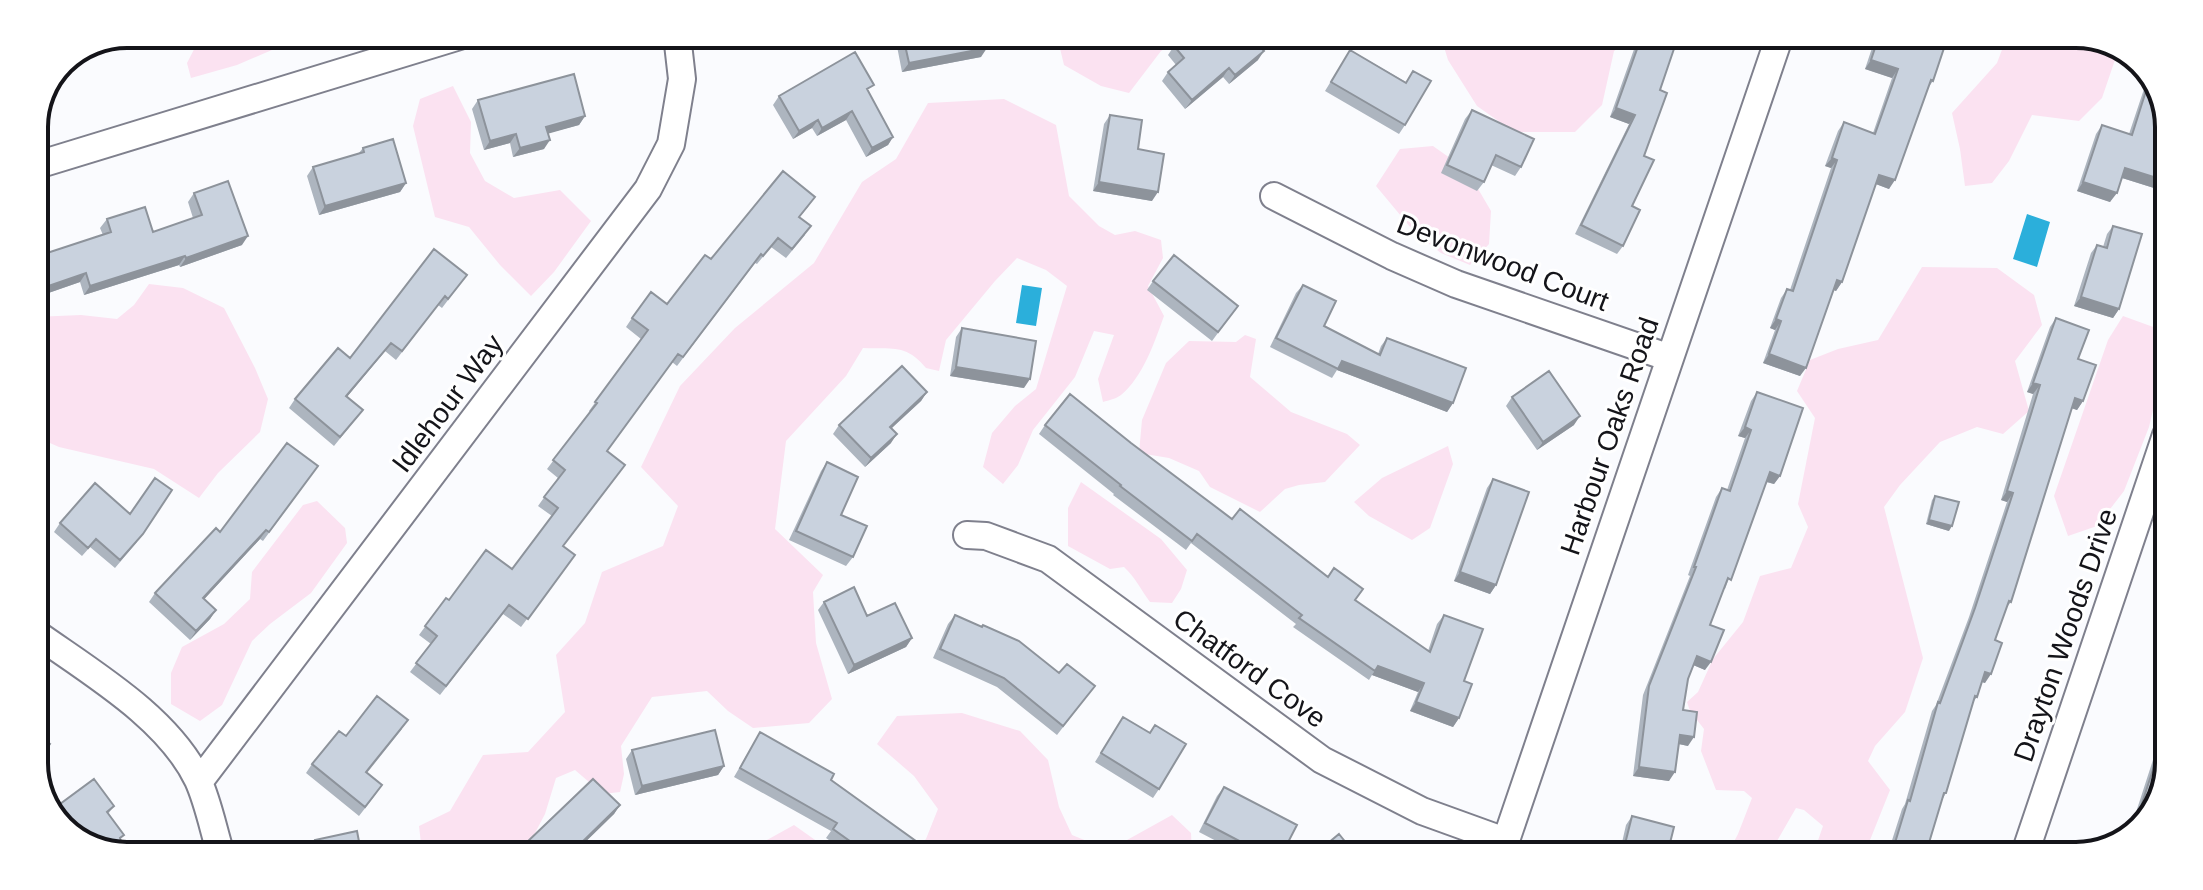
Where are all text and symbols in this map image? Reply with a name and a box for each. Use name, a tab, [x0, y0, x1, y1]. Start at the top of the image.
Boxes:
street label: Devonwood Court	[1393, 208, 1613, 317]
street label: Harbour Oaks Road	[1554, 313, 1665, 559]
street label: Idlehour Way	[386, 329, 509, 478]
street label: Drayton Woods Drive	[2008, 505, 2123, 766]
street label: Chatford Cove	[1168, 603, 1332, 734]

